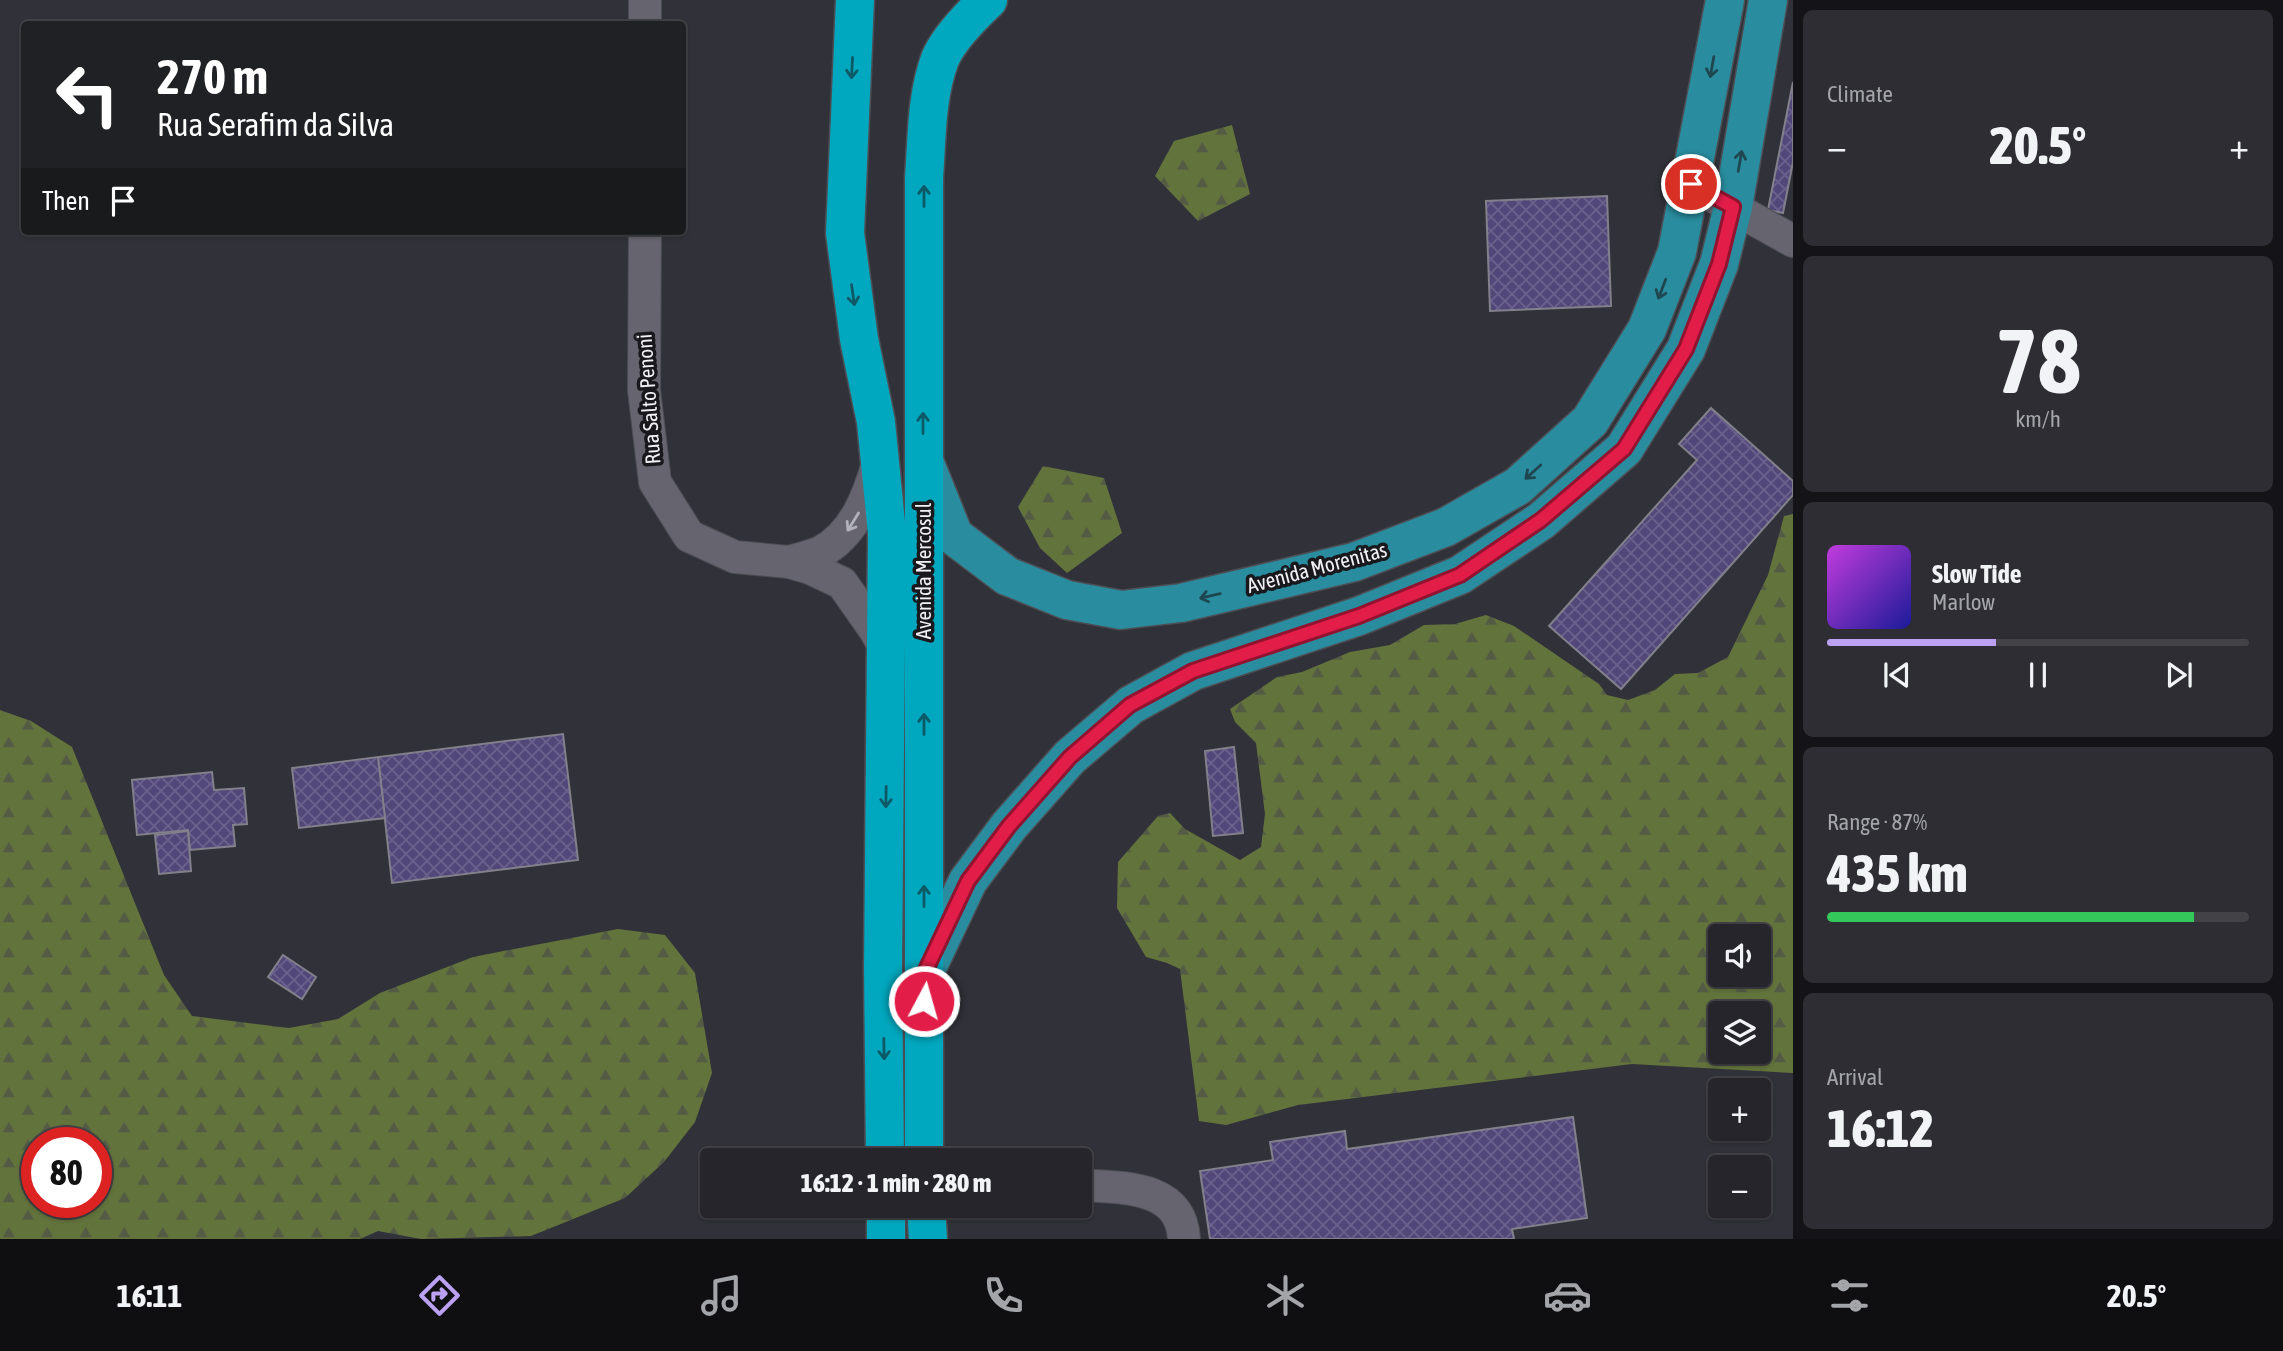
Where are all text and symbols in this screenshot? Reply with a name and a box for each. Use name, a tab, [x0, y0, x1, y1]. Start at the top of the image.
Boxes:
text: 270 m	[157, 48, 268, 104]
icon: left	[42, 49, 133, 140]
one-way arrow	[1705, 55, 1718, 78]
one-way arrow	[846, 56, 859, 79]
text: Climate	[1827, 81, 1893, 107]
text: Rua Serafim da Silva	[157, 106, 394, 143]
text: 20.5°	[1990, 115, 2086, 175]
text: −	[1827, 124, 1847, 167]
text: +	[2229, 124, 2249, 167]
one-way arrow	[1734, 150, 1748, 173]
pin	[1661, 154, 1721, 214]
icon: arrive	[1672, 165, 1710, 203]
icon: arrive	[104, 182, 142, 220]
one-way arrow	[917, 185, 931, 208]
text: Then	[42, 186, 90, 216]
one-way arrow	[1655, 277, 1668, 299]
one-way arrow	[847, 283, 860, 306]
text: 78	[1995, 308, 2081, 412]
street label: Rua Salto Penoni	[631, 333, 665, 465]
text: km/h	[2015, 406, 2061, 432]
one-way arrow	[916, 412, 930, 435]
one-way arrow	[1524, 464, 1542, 480]
street label: Avenida Mercosul	[911, 502, 935, 639]
one-way arrow	[846, 511, 860, 531]
street label: Avenida Morenitas	[1244, 537, 1389, 597]
text: Slow Tide	[1932, 559, 2022, 589]
text: Marlow	[1932, 589, 1995, 615]
one-way arrow	[1199, 590, 1222, 603]
icon: previous	[1878, 656, 1916, 694]
icon: pause	[2019, 656, 2057, 694]
icon: next	[2160, 656, 2198, 694]
one-way arrow	[917, 713, 931, 736]
one-way arrow	[879, 785, 893, 808]
text: Range · 87%	[1827, 809, 1927, 835]
text: 435 km	[1827, 843, 1968, 903]
one-way arrow	[917, 885, 931, 908]
map controls	[1708, 924, 1771, 1218]
button: sound	[1708, 924, 1771, 987]
position arrow	[887, 964, 961, 1038]
button: layers	[1708, 1001, 1771, 1064]
one-way arrow	[877, 1037, 891, 1060]
text: Arrival	[1827, 1064, 1883, 1090]
button: +	[1708, 1078, 1771, 1141]
text: 16:12	[1827, 1098, 1934, 1158]
speed limit sign: 80	[21, 1127, 112, 1218]
button: −	[1708, 1155, 1771, 1218]
text: 16:12 · 1 min · 280 m	[801, 1168, 991, 1198]
icon: directions	[415, 1271, 464, 1320]
icon: music	[697, 1271, 746, 1320]
icon: phone	[979, 1271, 1028, 1320]
icon: climate	[1261, 1271, 1310, 1320]
icon: car	[1543, 1271, 1592, 1320]
icon: filters	[1825, 1271, 1874, 1320]
text: 16:11	[116, 1277, 182, 1314]
text: 20.5°	[2107, 1277, 2166, 1314]

